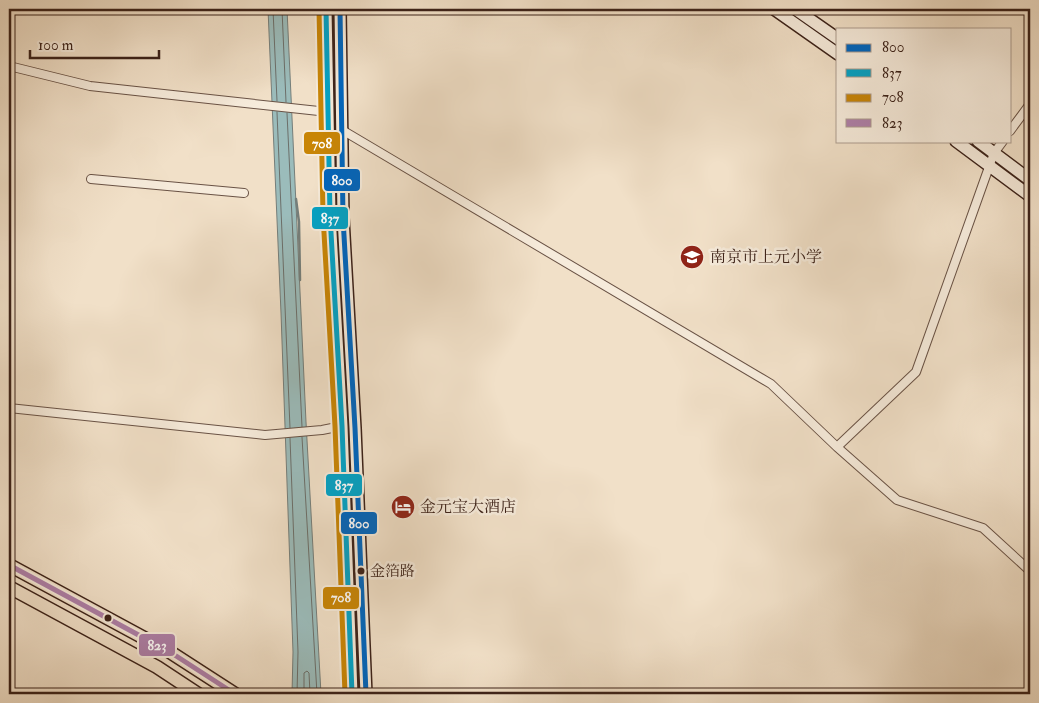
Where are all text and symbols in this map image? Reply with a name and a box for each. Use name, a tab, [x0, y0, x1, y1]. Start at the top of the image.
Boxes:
scale bar	[30, 28, 159, 60]
legend	[836, 28, 1012, 142]
text: 100 m	[38, 36, 74, 55]
text: 800	[882, 38, 904, 57]
text: 837	[882, 64, 902, 83]
text: 708	[882, 88, 904, 107]
text: 823	[882, 114, 902, 133]
line badge: 708	[303, 131, 341, 155]
text: 708	[312, 135, 332, 152]
line badge: 800	[323, 168, 361, 192]
text: 800	[332, 172, 352, 189]
line badge: 837	[311, 206, 349, 230]
text: 837	[321, 210, 340, 227]
school or university icon: 南京市上元小学	[679, 244, 705, 270]
place label: 南京市上元小学	[710, 247, 822, 267]
line badge: 837	[325, 473, 363, 497]
text: 837	[335, 477, 354, 494]
hotel icon: 金元宝大酒店	[390, 494, 416, 520]
place label: 金元宝大酒店	[420, 497, 516, 517]
line badge: 800	[340, 511, 378, 535]
text: 800	[349, 515, 369, 532]
place label: 金箔路	[370, 562, 415, 581]
marker: 金箔路	[356, 566, 366, 576]
line badge: 708	[322, 586, 360, 610]
text: 708	[331, 589, 351, 606]
unlabelled marker	[103, 613, 113, 623]
line badge: 823	[138, 633, 176, 657]
text: 823	[147, 637, 167, 654]

